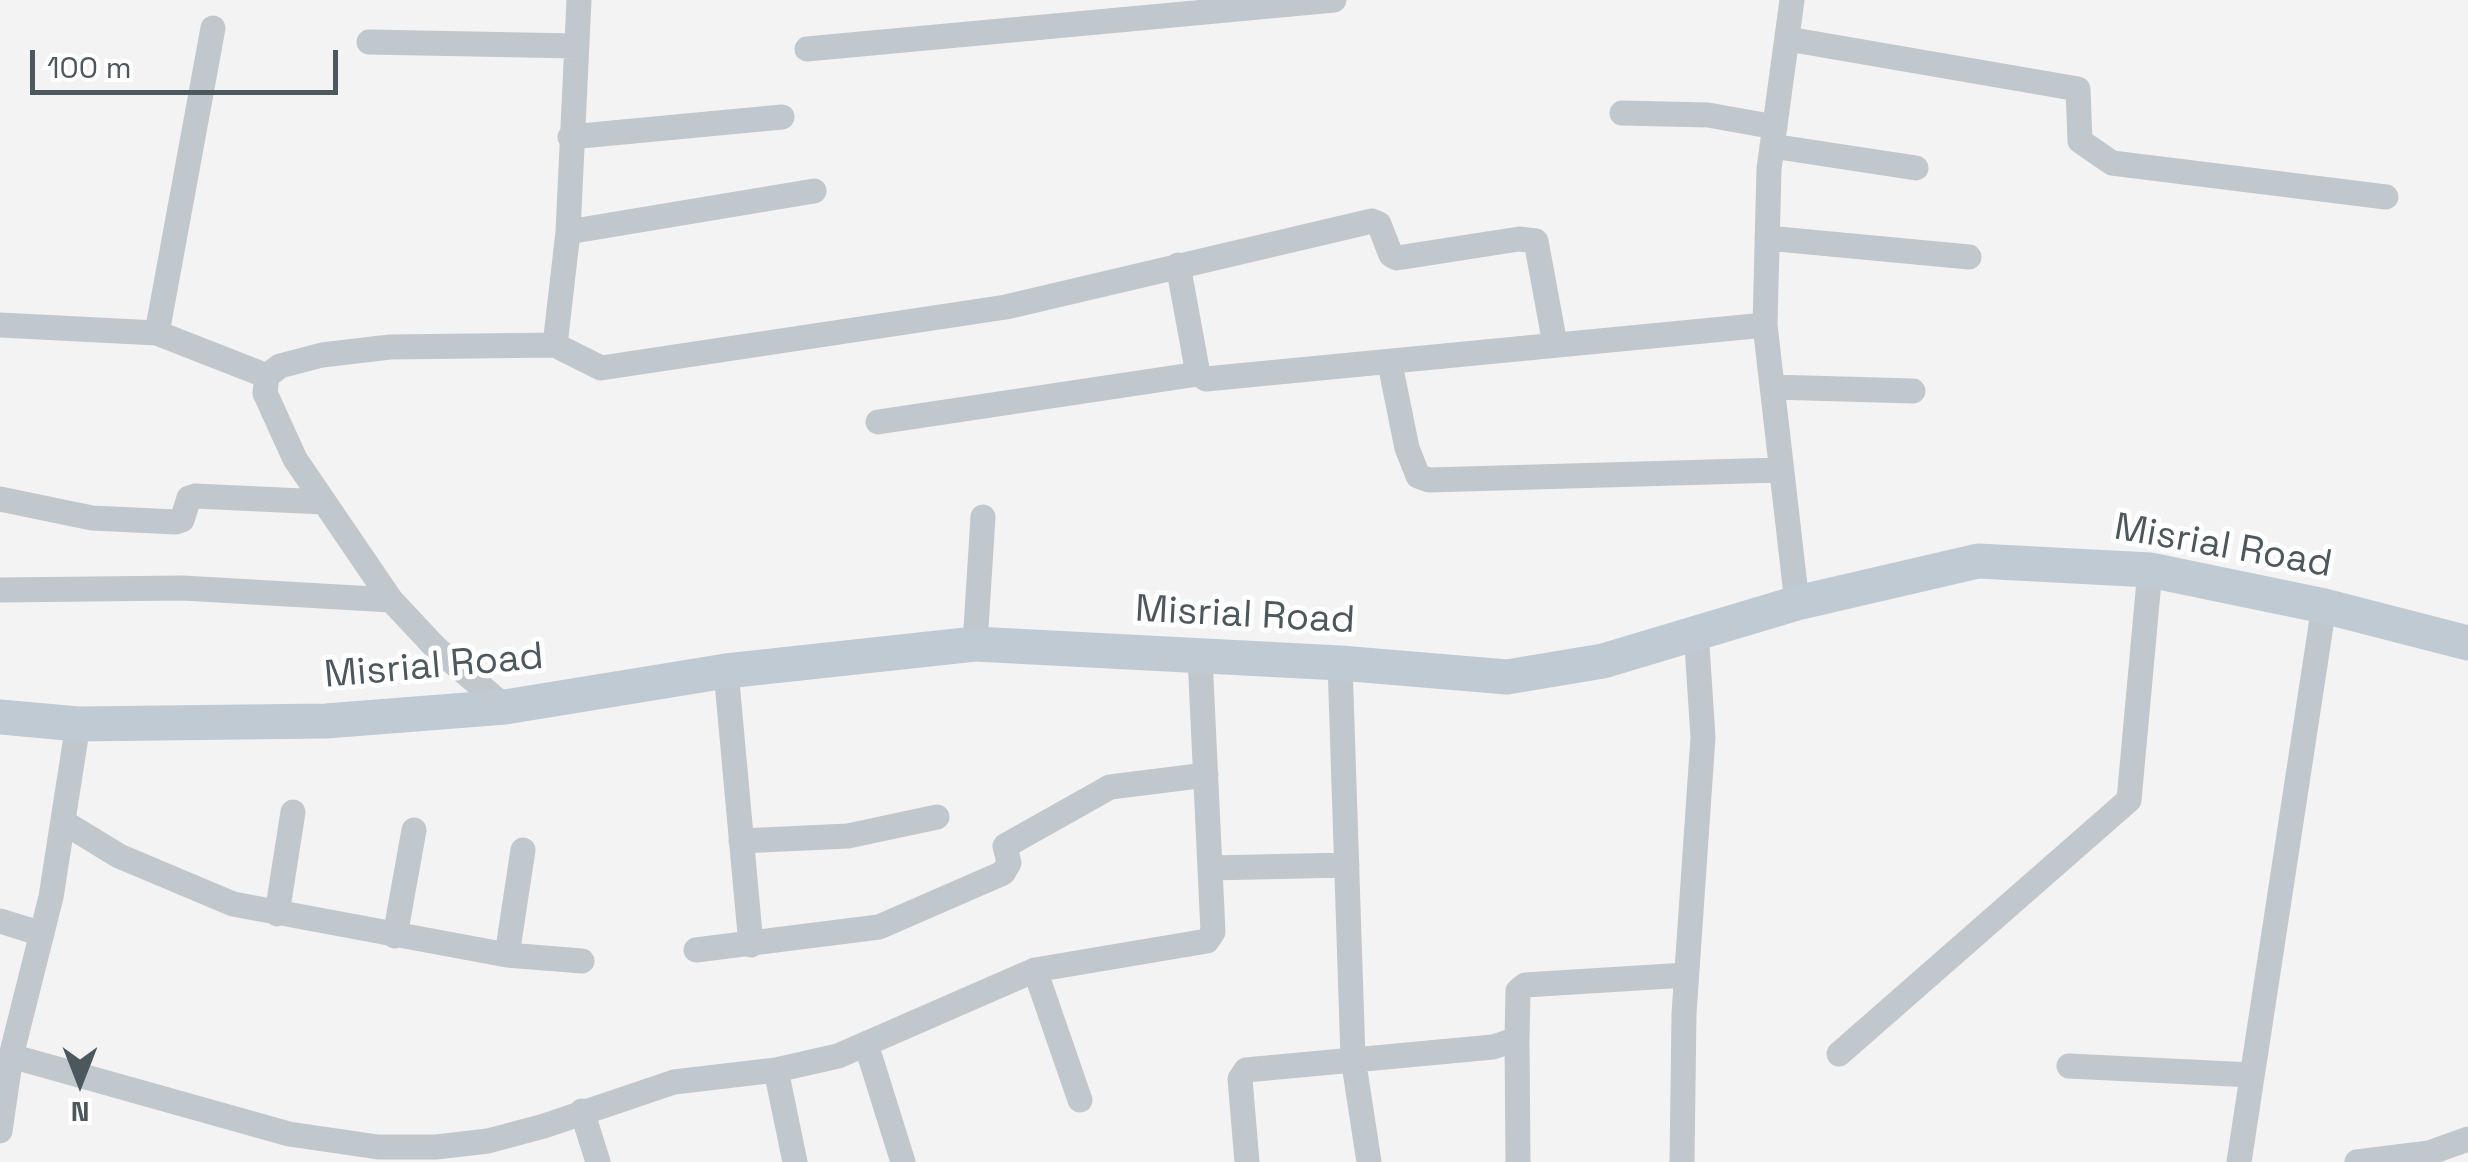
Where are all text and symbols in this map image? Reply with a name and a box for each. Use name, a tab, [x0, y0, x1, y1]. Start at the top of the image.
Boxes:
scale bar	[35, 30, 342, 92]
text: 100 m	[47, 48, 132, 87]
street label: Misrial Road	[2111, 505, 2335, 589]
street label: Misrial Road	[1134, 587, 1356, 645]
street label: Misrial Road	[322, 635, 546, 699]
north arrow	[30, 1032, 130, 1132]
text: N	[71, 1094, 89, 1130]

